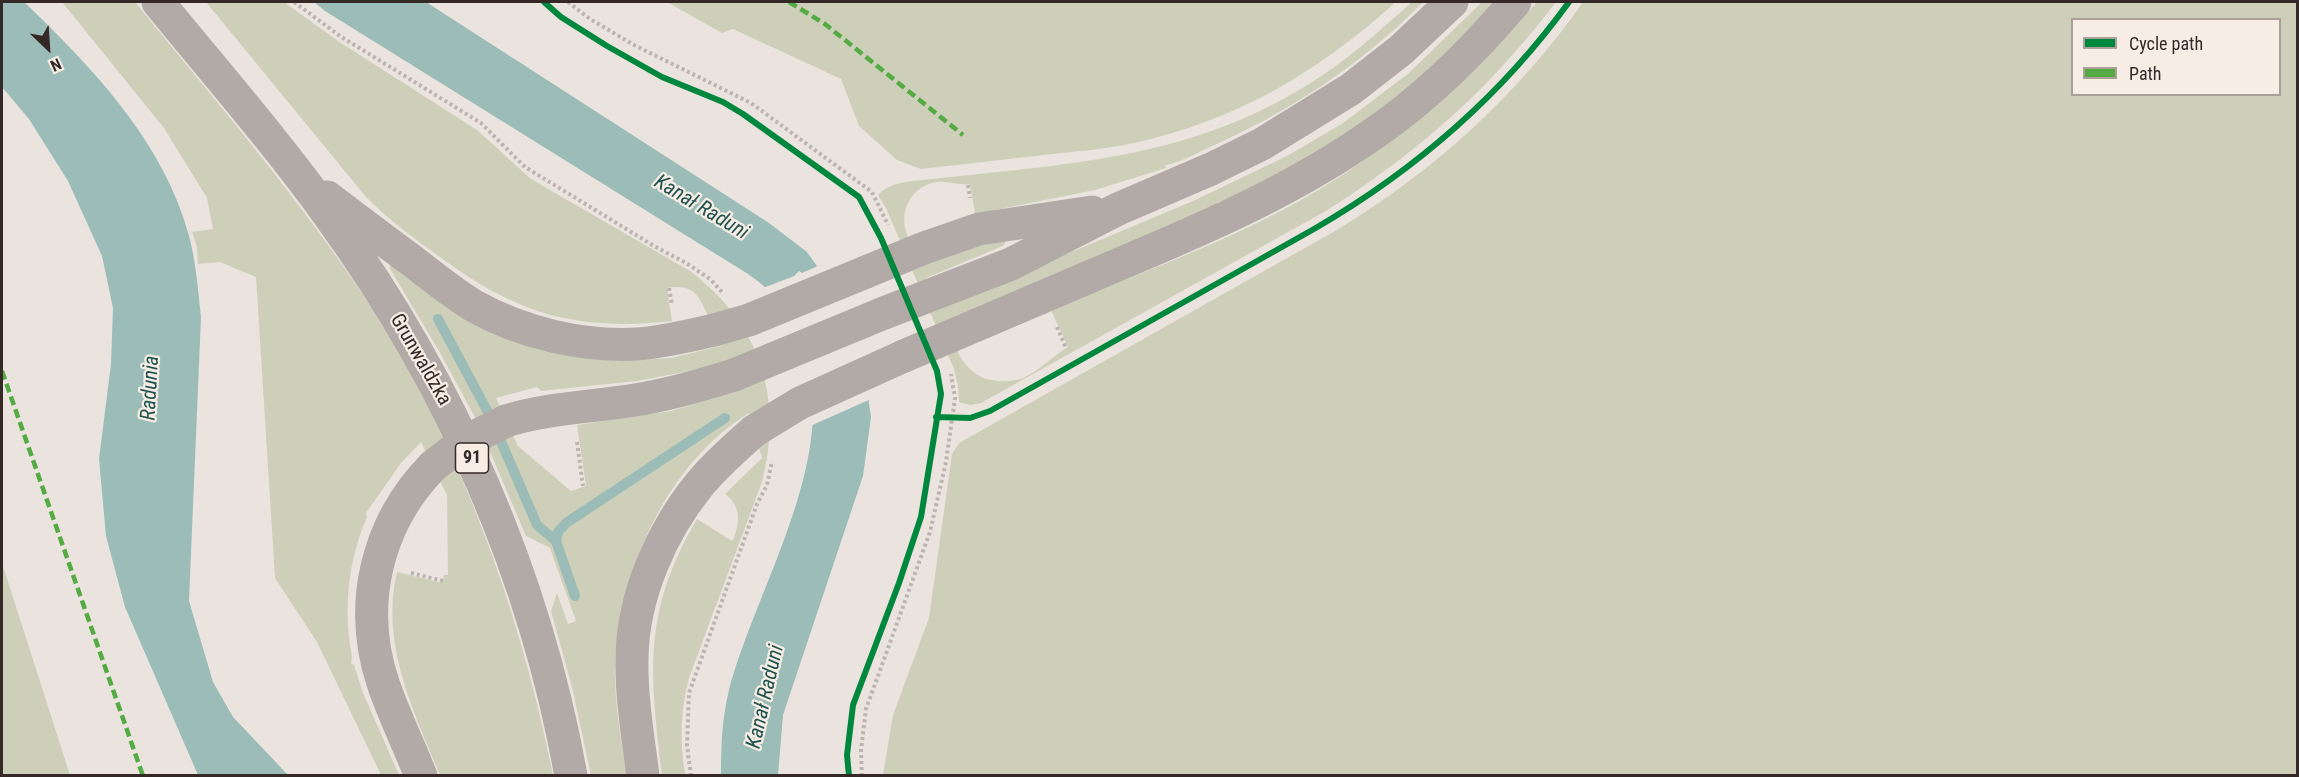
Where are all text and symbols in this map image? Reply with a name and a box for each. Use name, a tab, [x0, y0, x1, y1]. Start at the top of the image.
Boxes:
north arrow	[18, 18, 78, 78]
legend	[2071, 18, 2281, 96]
text: Cycle path	[2129, 33, 2203, 54]
text: N	[47, 54, 64, 75]
text: Path	[2129, 63, 2162, 84]
water label: Kanał Raduni	[649, 170, 753, 246]
street label: Grunwaldzka	[384, 310, 456, 410]
water label: Radunia	[137, 355, 165, 421]
road number: 91	[456, 443, 488, 473]
water label: Kanał Raduni	[742, 643, 790, 751]

